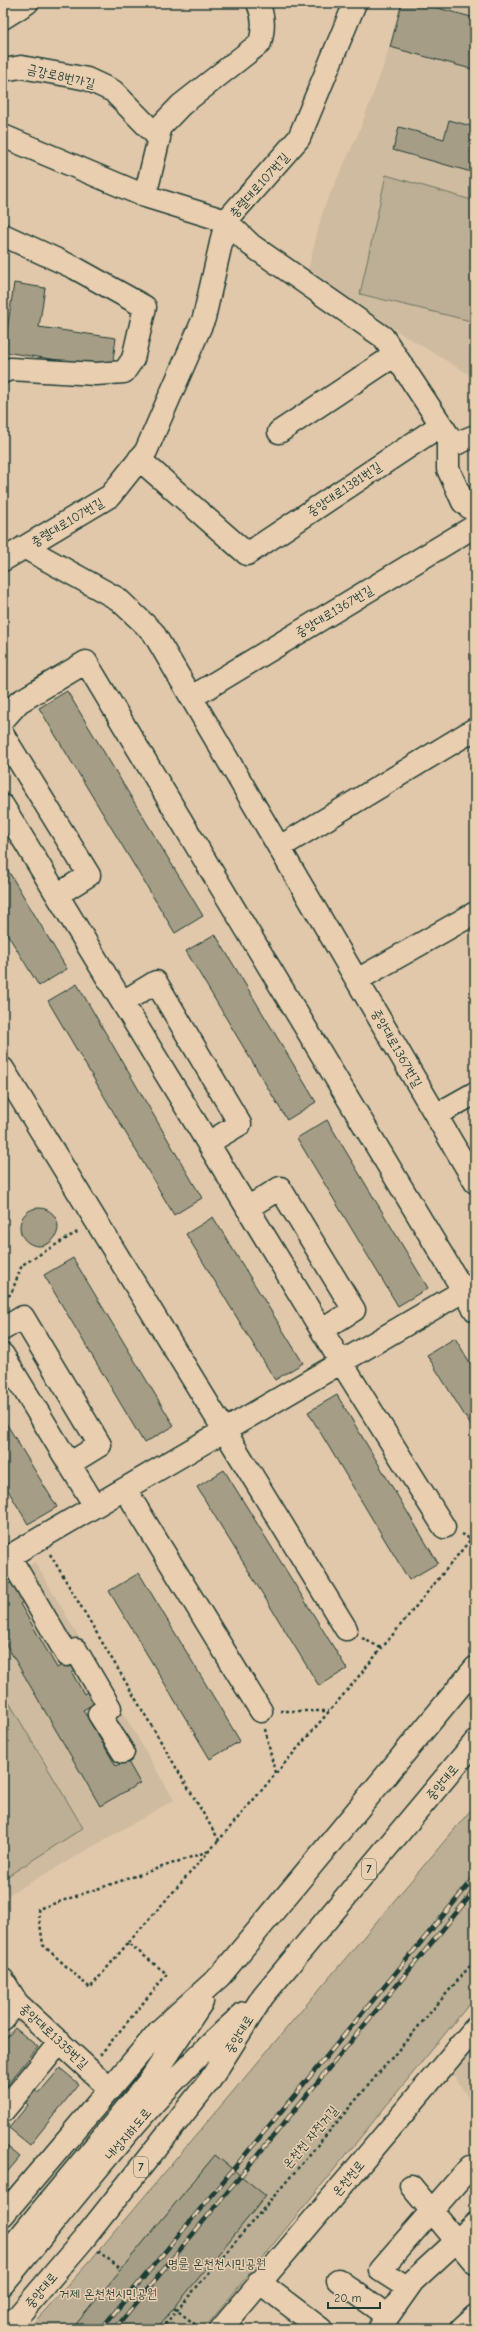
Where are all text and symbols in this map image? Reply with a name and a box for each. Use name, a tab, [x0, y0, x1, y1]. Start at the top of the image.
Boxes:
street label: 금강로8번가길	[25, 61, 97, 91]
street label: 충렬대로107번길	[226, 150, 292, 220]
street label: 중앙대로1381번길	[304, 459, 384, 519]
street label: 충렬대로107번길	[28, 494, 106, 550]
street label: 중앙대로1367번길	[293, 582, 375, 640]
street label: 중앙대로1367번길	[369, 1006, 425, 1090]
street label: 중앙대로	[423, 1761, 461, 1803]
road number: 7	[362, 1859, 376, 1879]
street label: 중앙대로1335번길	[17, 2000, 91, 2072]
street label: 중앙대로	[222, 2012, 256, 2056]
street label: 온천천 자전거길	[279, 2102, 341, 2172]
street label: 내성지하도로	[102, 2105, 154, 2163]
road number: 7	[134, 2157, 148, 2177]
street label: 온천천로	[329, 2157, 367, 2199]
park label: 명륜 온천천시민공원	[168, 2256, 266, 2271]
street label: 중앙대로	[22, 2269, 60, 2311]
scale bar	[328, 2284, 380, 2310]
park label: 거제 온천천시민공원	[59, 2286, 157, 2301]
text: 20 m	[334, 2291, 362, 2305]

